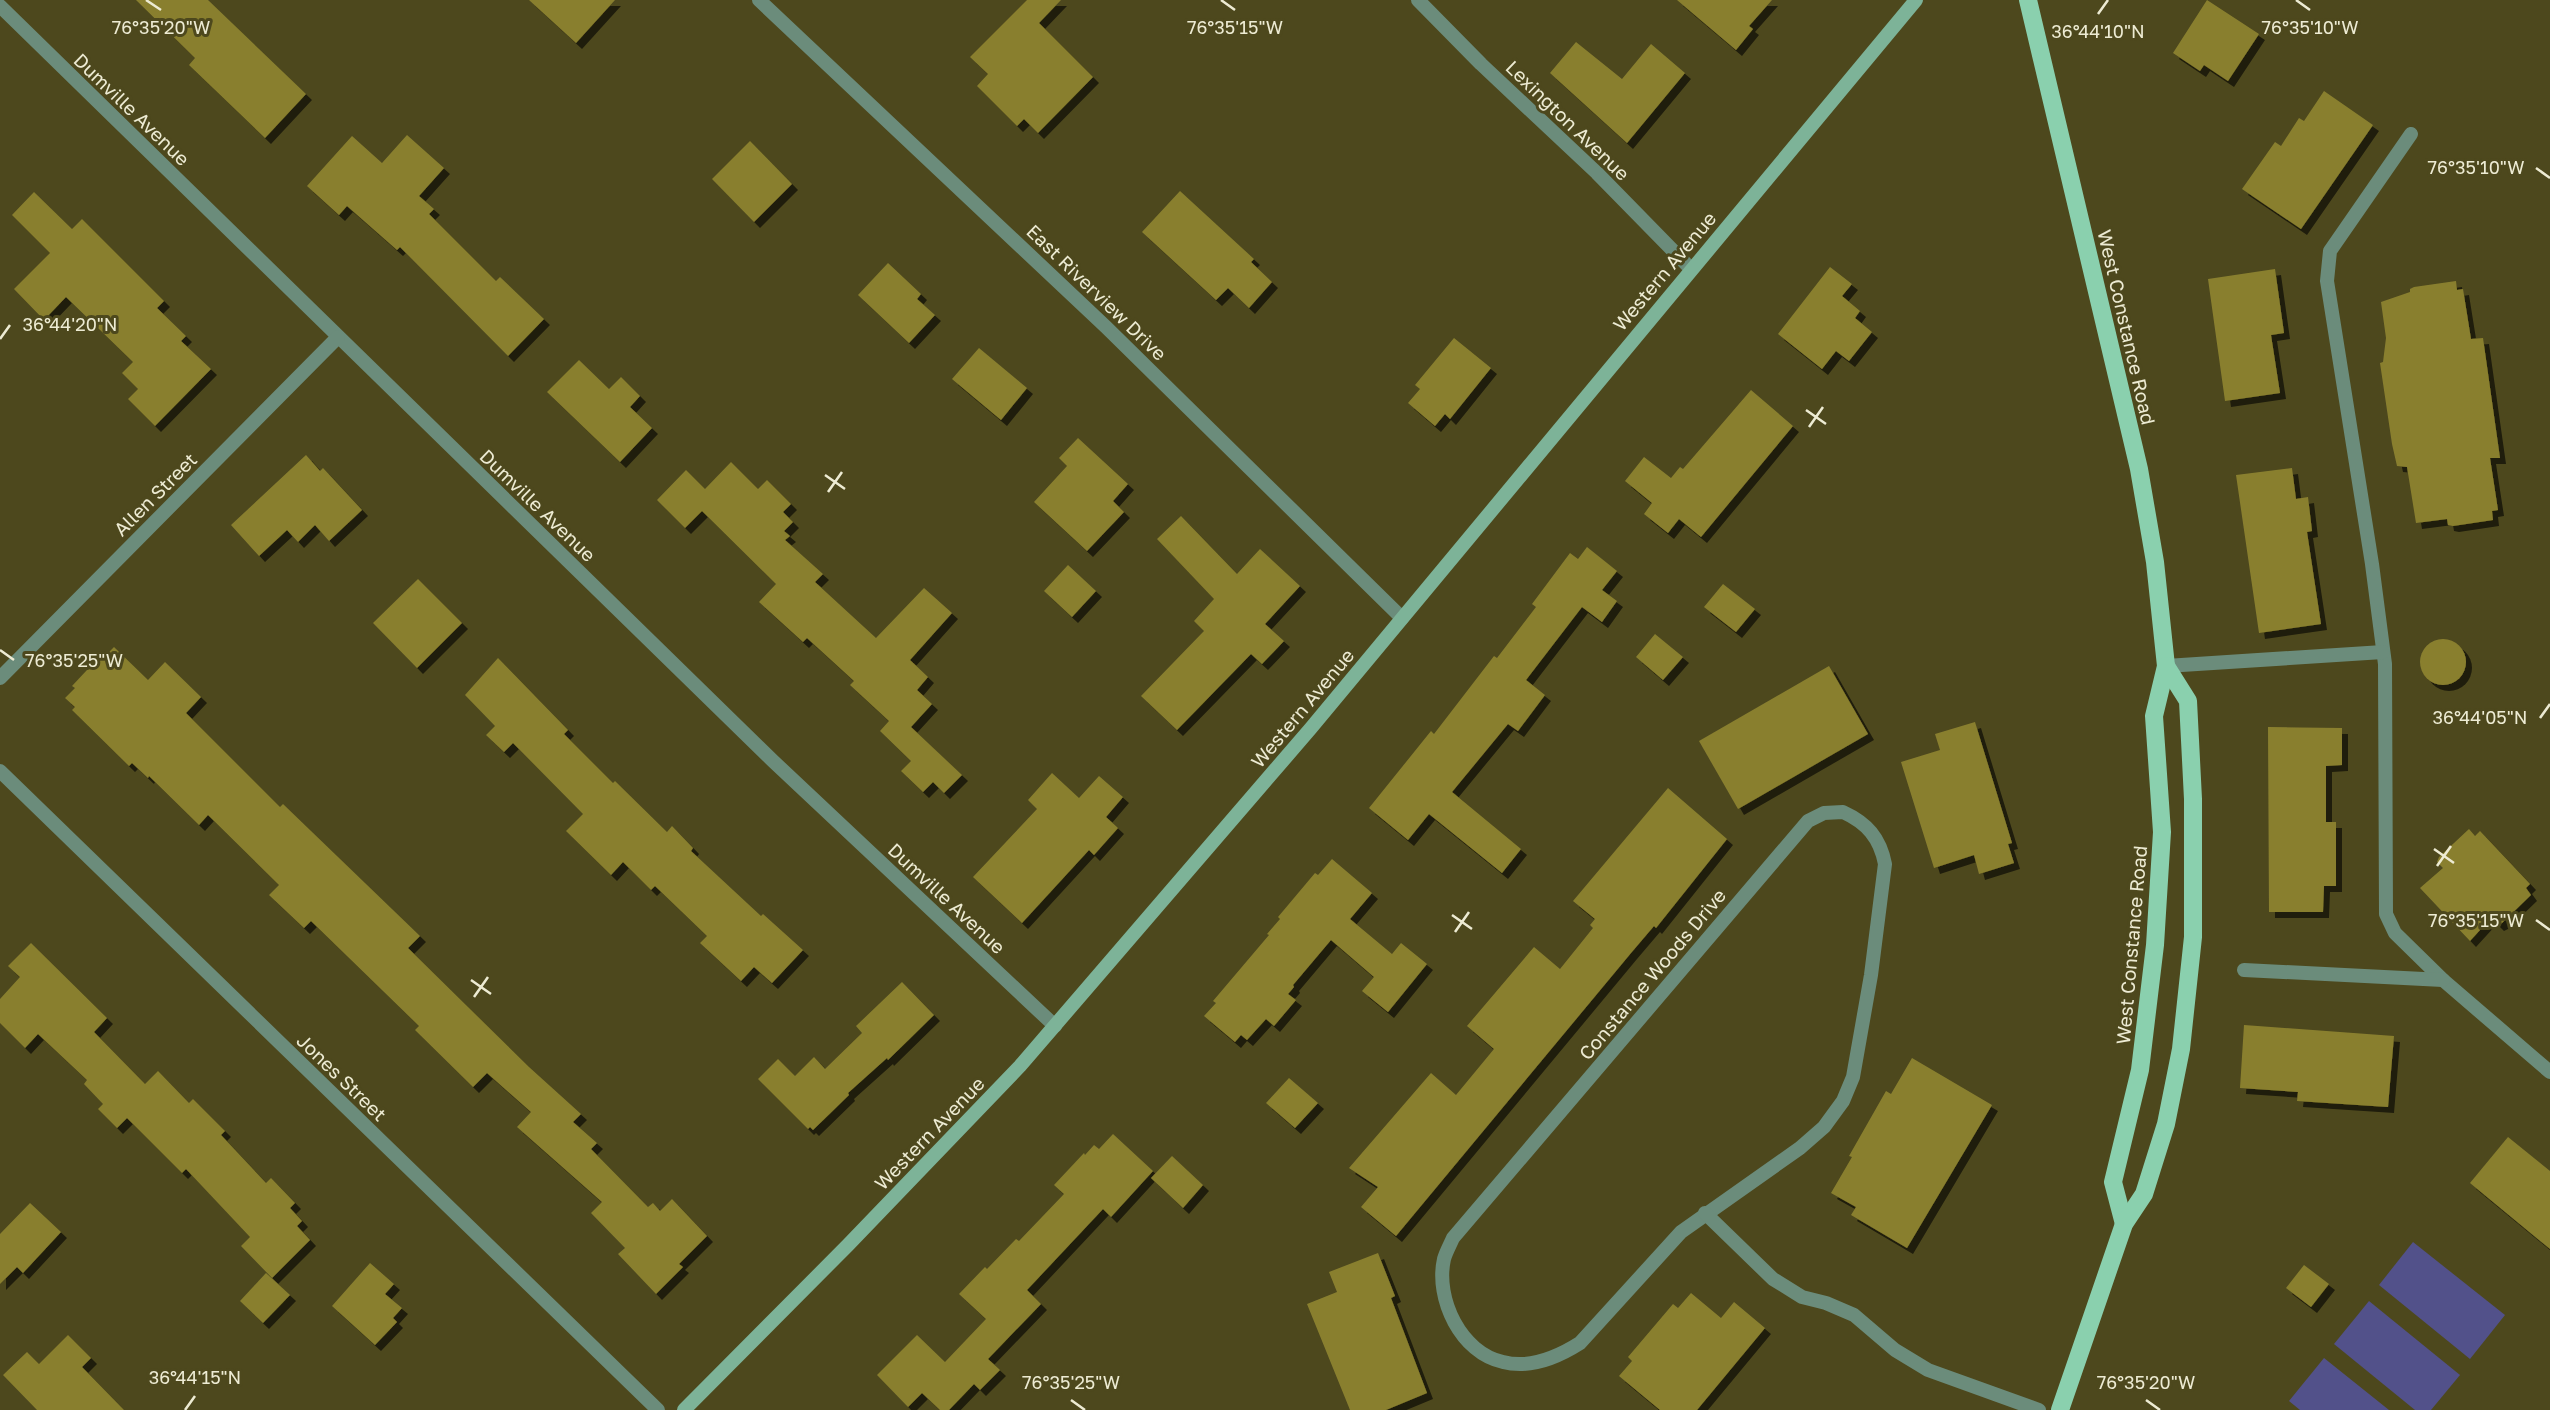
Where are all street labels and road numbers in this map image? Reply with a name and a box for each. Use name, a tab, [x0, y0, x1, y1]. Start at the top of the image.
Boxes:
street label: Dumville Avenue	[69, 48, 195, 170]
street label: Lexington Avenue	[1501, 55, 1635, 185]
street label: Western Avenue	[1608, 207, 1720, 335]
street label: East Riverview Drive	[1022, 219, 1172, 365]
street label: West Constance Road	[2093, 227, 2161, 427]
street label: Dumville Avenue	[475, 444, 601, 566]
street label: Allen Street	[109, 448, 201, 540]
street label: Western Avenue	[1246, 644, 1358, 772]
street label: Dumville Avenue	[884, 838, 1010, 958]
street label: West Constance Road	[2111, 845, 2151, 1045]
street label: Constance Woods Drive	[1574, 884, 1730, 1064]
street label: Jones Street	[292, 1029, 392, 1125]
street label: Western Avenue	[869, 1072, 989, 1194]

